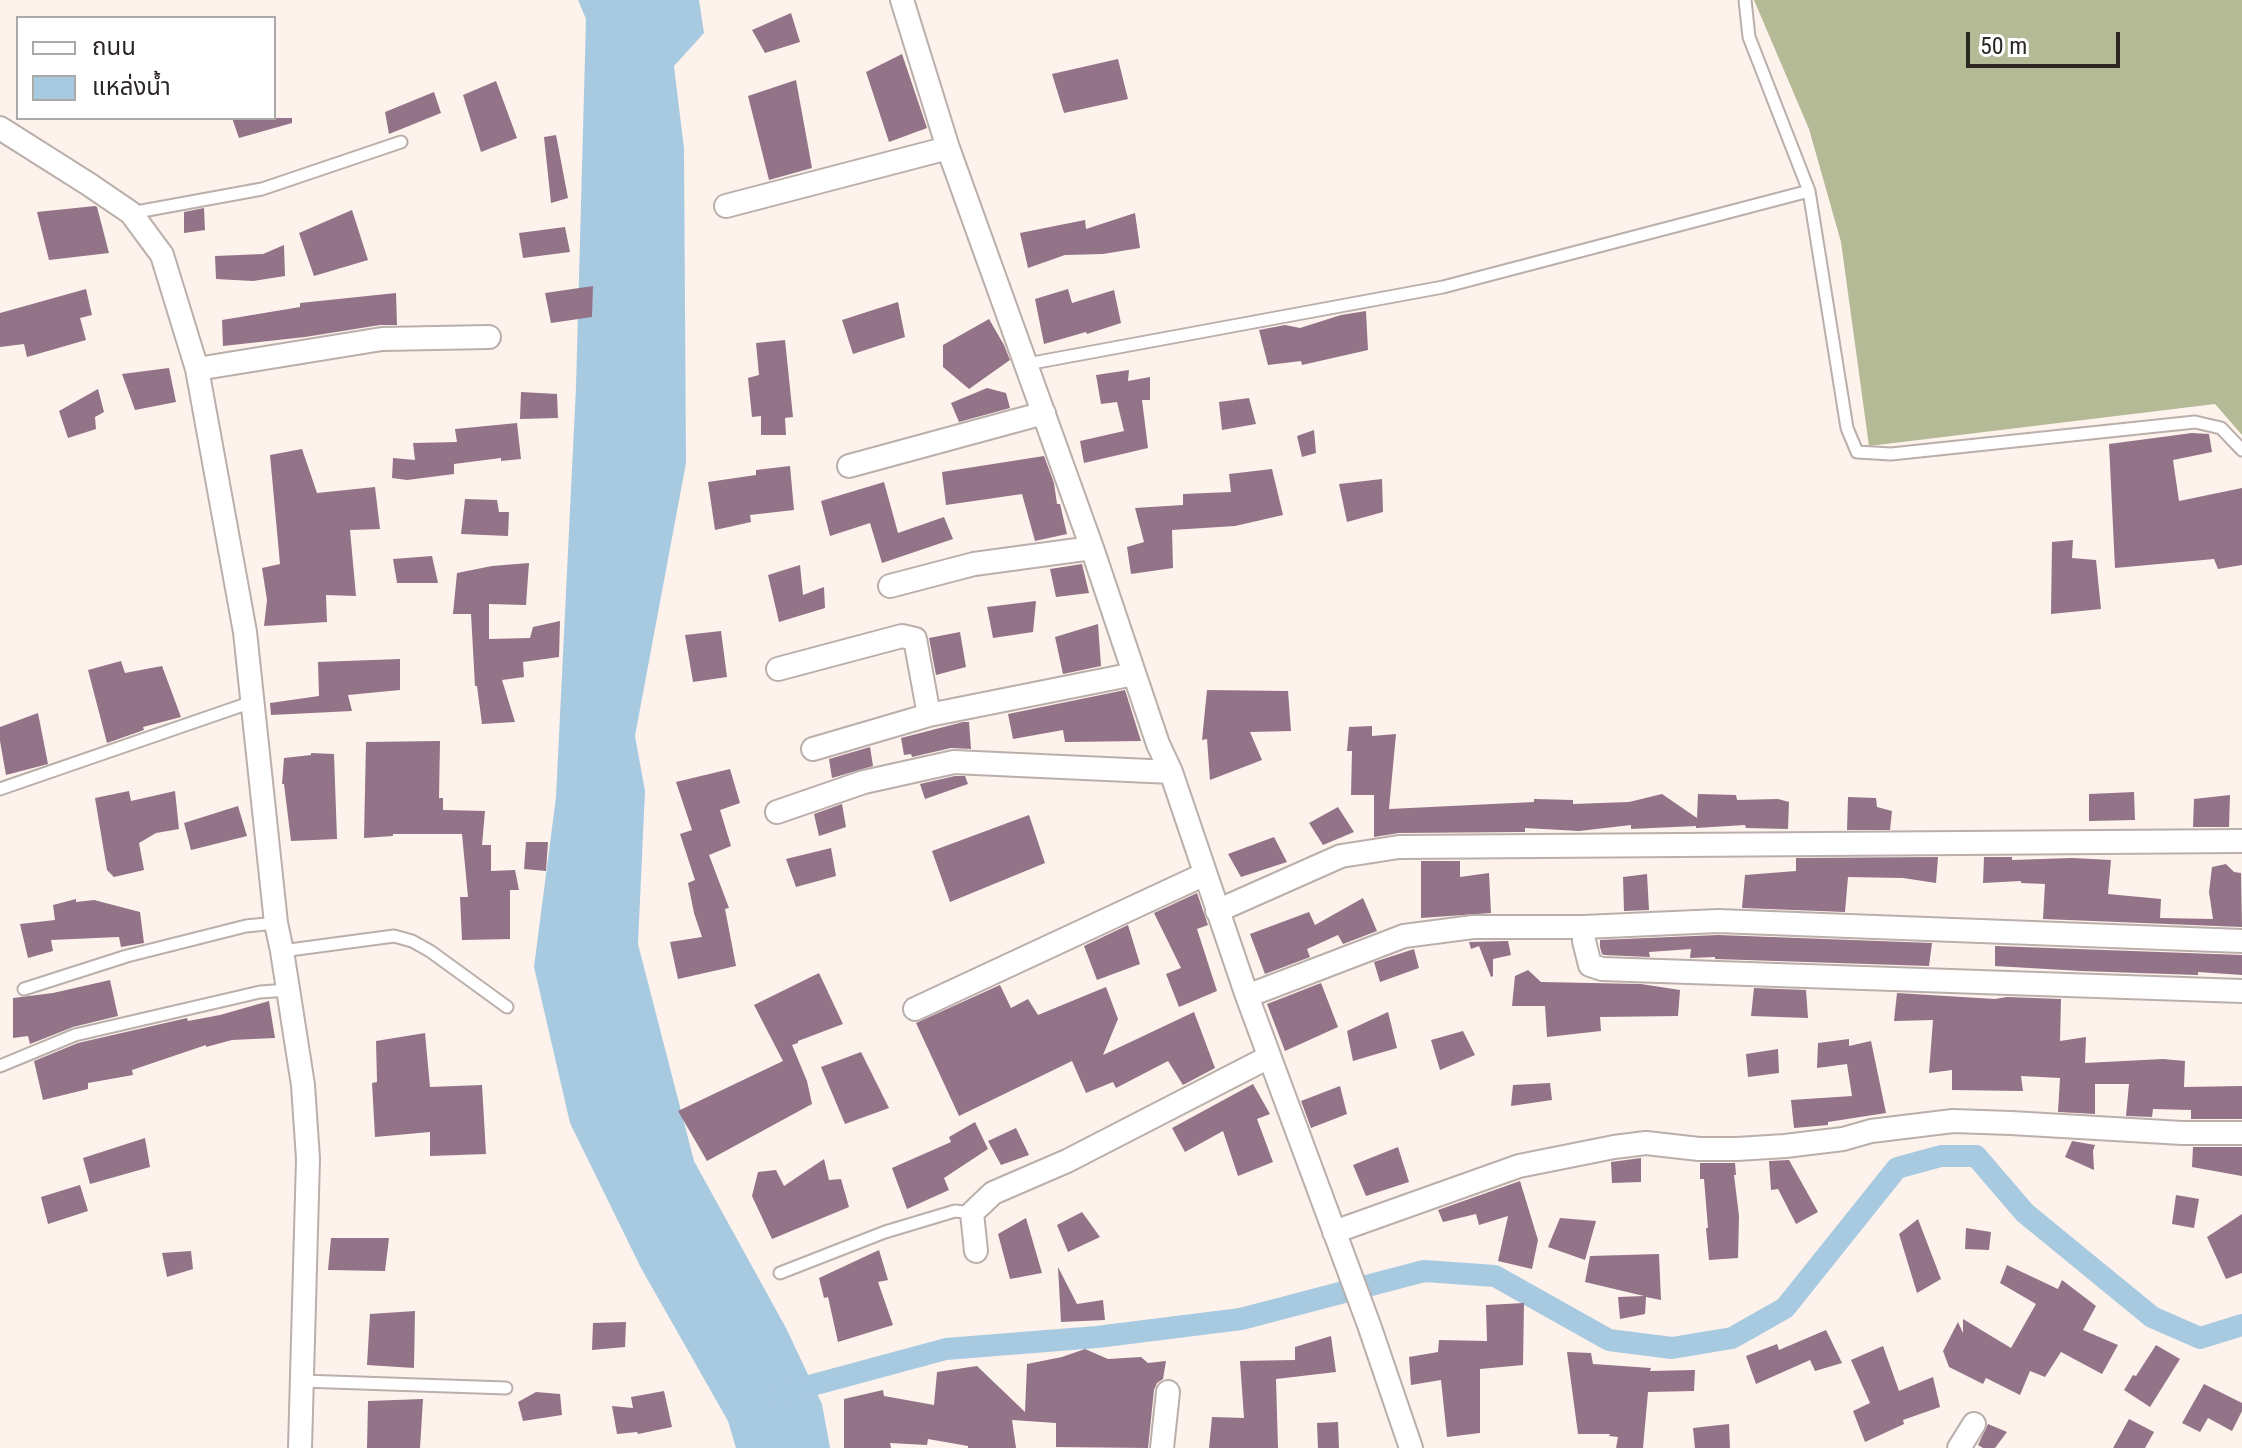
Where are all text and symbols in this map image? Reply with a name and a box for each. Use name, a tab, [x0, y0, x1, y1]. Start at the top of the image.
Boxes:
legend	[16, 16, 276, 120]
scale bar	[1970, 16, 2124, 66]
text: 50 m	[1980, 32, 2027, 60]
text: ถนน	[92, 33, 136, 61]
text: แหล่งน้ำ	[92, 73, 171, 101]

